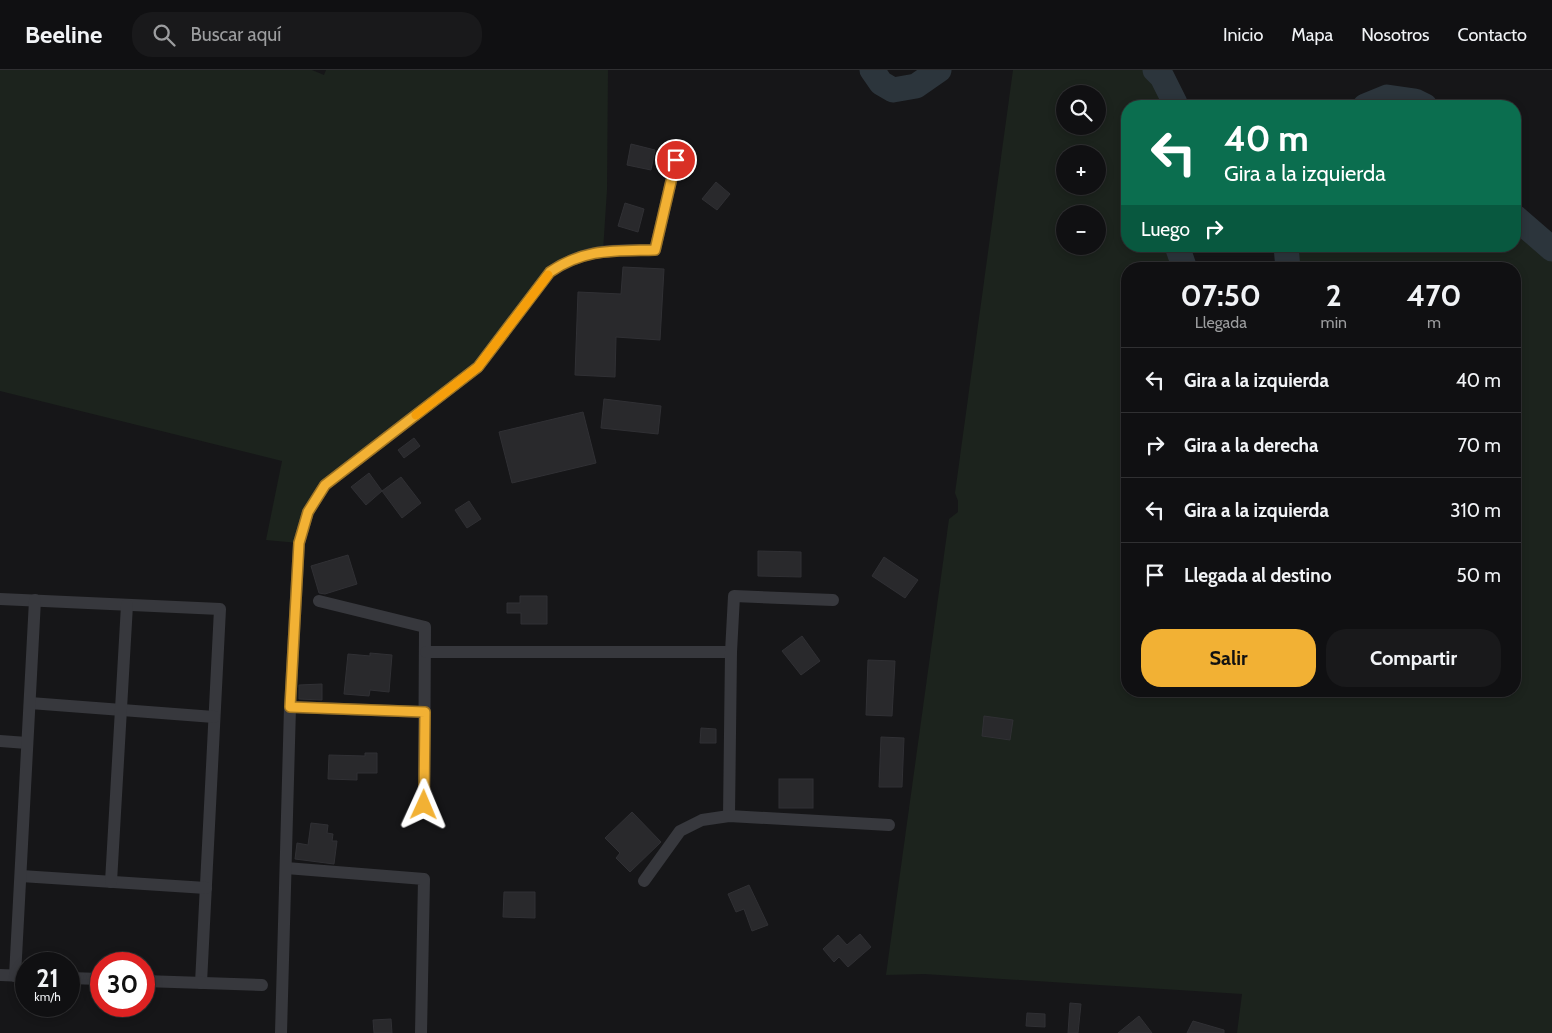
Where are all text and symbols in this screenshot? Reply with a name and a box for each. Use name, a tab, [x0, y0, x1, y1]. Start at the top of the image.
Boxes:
search box	[132, 12, 482, 57]
text: Beeline	[25, 20, 102, 49]
icon: search	[150, 21, 178, 49]
text: Buscar aquí	[190, 23, 281, 46]
text: Inicio	[1223, 24, 1263, 46]
text: Mapa	[1291, 24, 1333, 46]
text: Nosotros	[1361, 24, 1430, 46]
text: Contacto	[1458, 24, 1527, 46]
map controls	[1056, 85, 1106, 255]
button: search	[1056, 85, 1106, 135]
text: 40 m	[1224, 117, 1309, 160]
icon: left	[1141, 120, 1206, 185]
pin	[655, 139, 697, 181]
button: +	[1056, 145, 1106, 195]
icon: arrive	[662, 146, 690, 174]
text: Gira a la izquierda	[1224, 160, 1386, 187]
button: −	[1056, 205, 1106, 255]
icon: right	[1200, 215, 1228, 243]
text: Luego	[1141, 218, 1190, 241]
text: 07:50	[1181, 277, 1261, 314]
text: 2	[1326, 277, 1342, 314]
text: 470	[1407, 277, 1461, 314]
text: Llegada	[1195, 313, 1247, 332]
text: min	[1321, 313, 1347, 332]
text: m	[1427, 313, 1441, 332]
icon: left	[1141, 366, 1169, 394]
text: Gira a la izquierda	[1184, 369, 1329, 392]
text: 40 m	[1456, 369, 1501, 392]
icon: right	[1141, 431, 1169, 459]
text: Gira a la derecha	[1184, 434, 1319, 457]
text: 70 m	[1457, 434, 1501, 457]
icon: left	[1141, 496, 1169, 524]
text: Gira a la izquierda	[1184, 499, 1329, 522]
text: 310 m	[1450, 499, 1501, 522]
icon: arrive	[1141, 561, 1169, 589]
text: Llegada al destino	[1184, 564, 1331, 587]
text: 50 m	[1457, 564, 1501, 587]
button: Salir	[1141, 629, 1316, 687]
button: Compartir	[1326, 629, 1501, 687]
position arrow	[397, 778, 449, 830]
speed limit sign: 30	[90, 952, 155, 1017]
text: 21	[36, 963, 59, 993]
text: km/h	[34, 989, 61, 1004]

